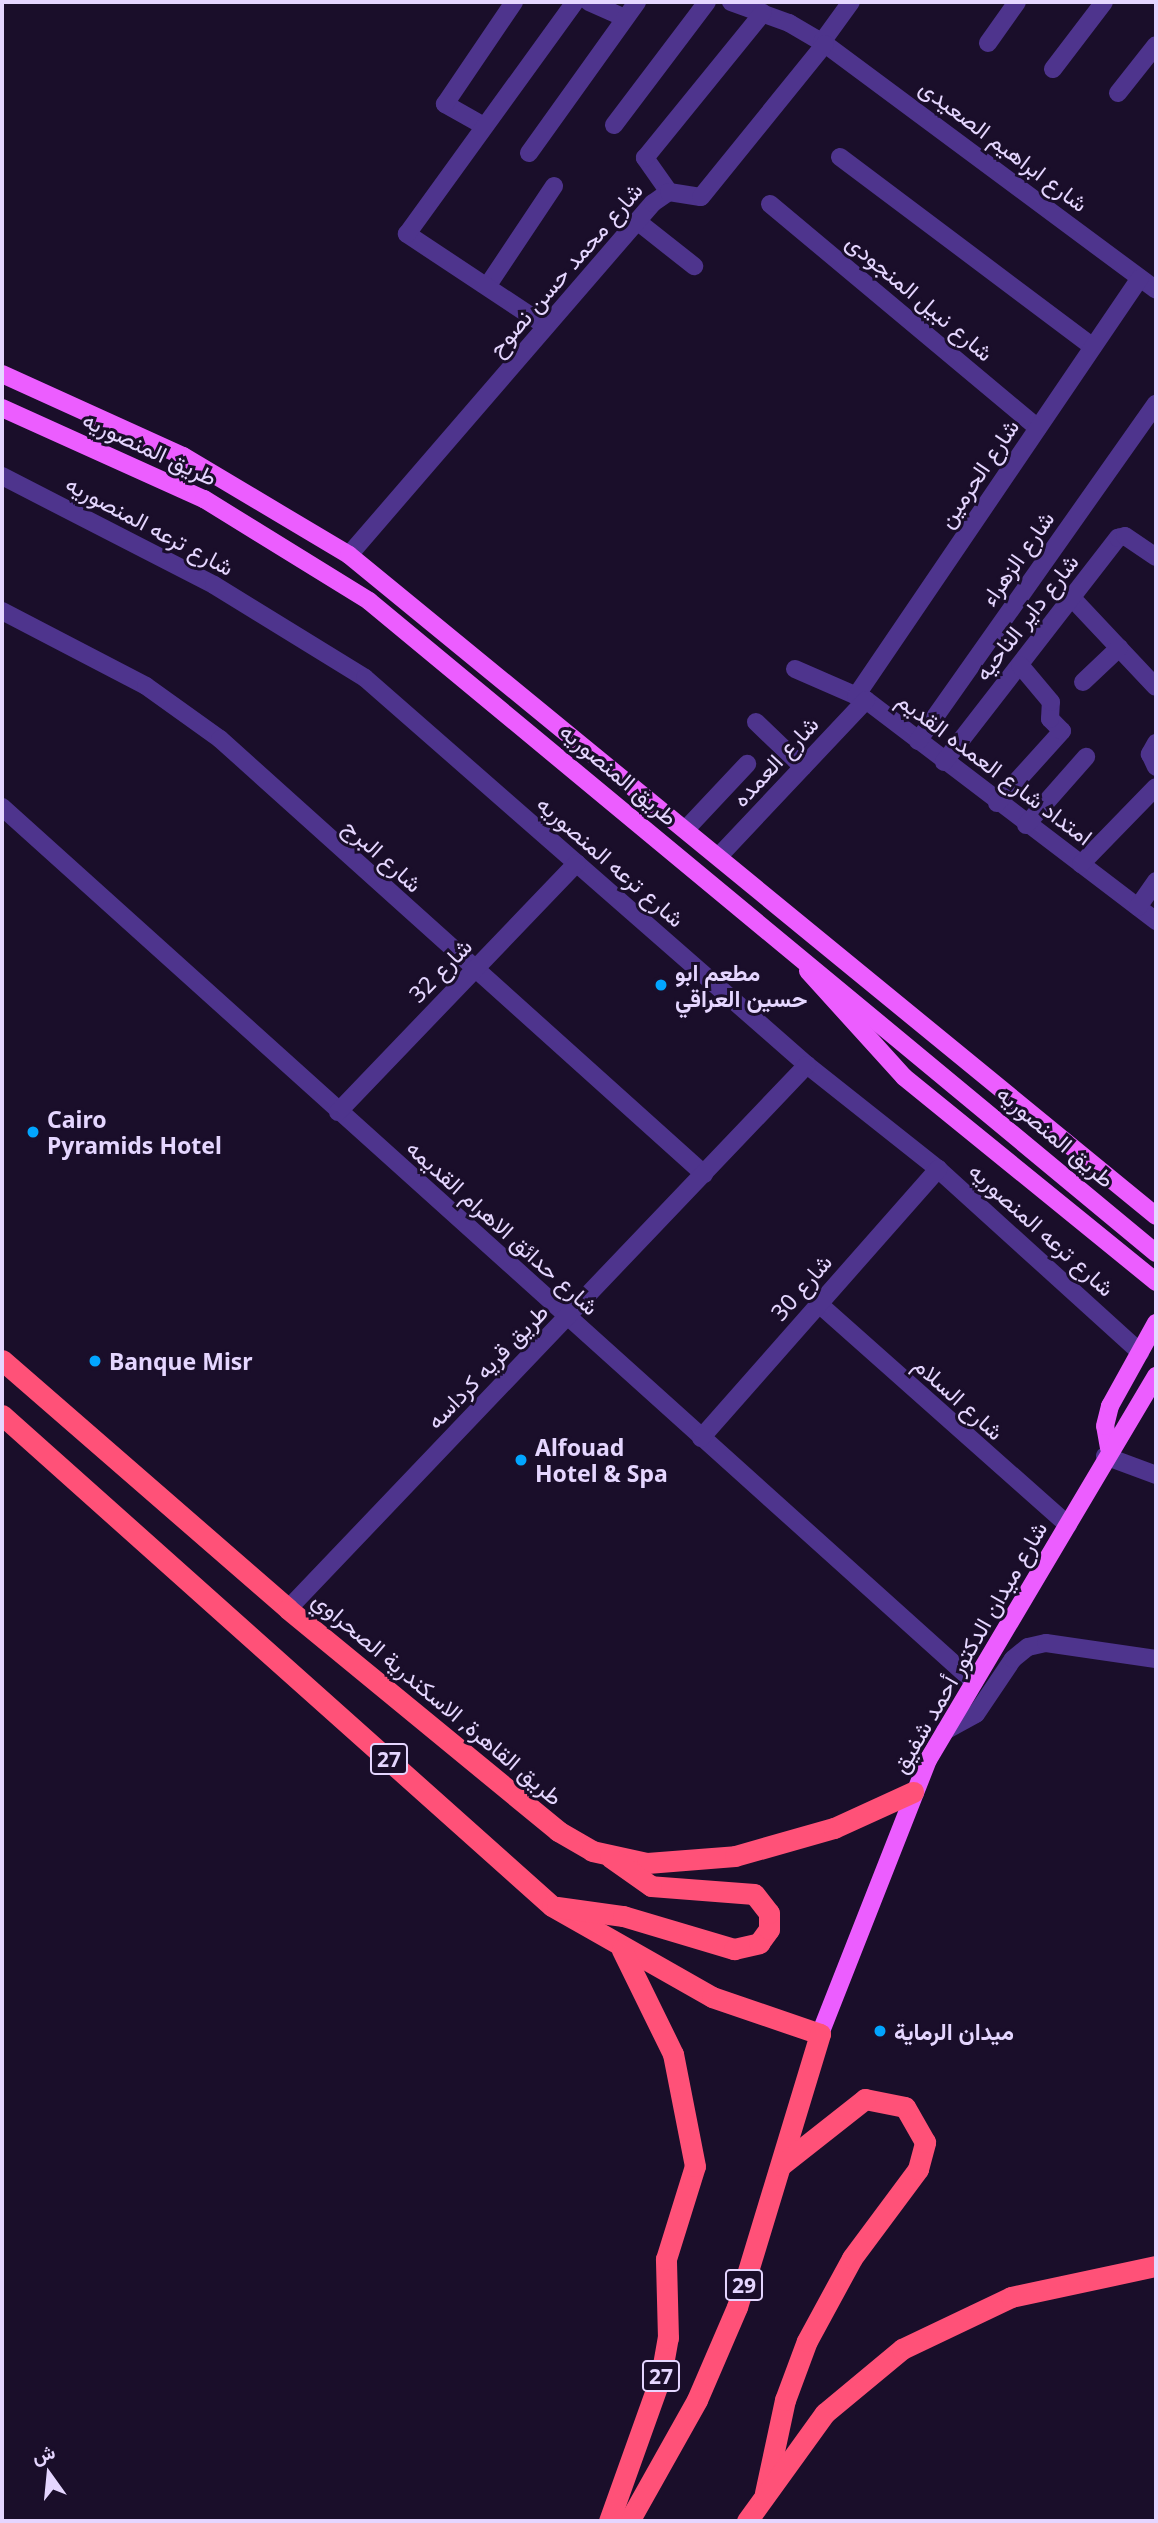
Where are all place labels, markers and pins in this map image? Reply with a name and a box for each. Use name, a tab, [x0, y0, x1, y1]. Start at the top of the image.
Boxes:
place label: مطعم ابو حسين العراقي	[675, 958, 807, 1012]
marker: مطعم ابو حسين العراقي	[653, 977, 669, 993]
place label: Cairo Pyramids Hotel	[47, 1105, 222, 1159]
marker: Cairo Pyramids Hotel	[25, 1124, 41, 1140]
place label: Banque Misr	[109, 1347, 253, 1375]
marker: Banque Misr	[87, 1353, 103, 1369]
place label: Alfouad Hotel & Spa	[535, 1433, 668, 1487]
marker: Alfouad Hotel & Spa	[513, 1452, 529, 1468]
place label: ميدان الرماية	[894, 2017, 1014, 2045]
marker: ميدان الرماية	[872, 2023, 888, 2039]

